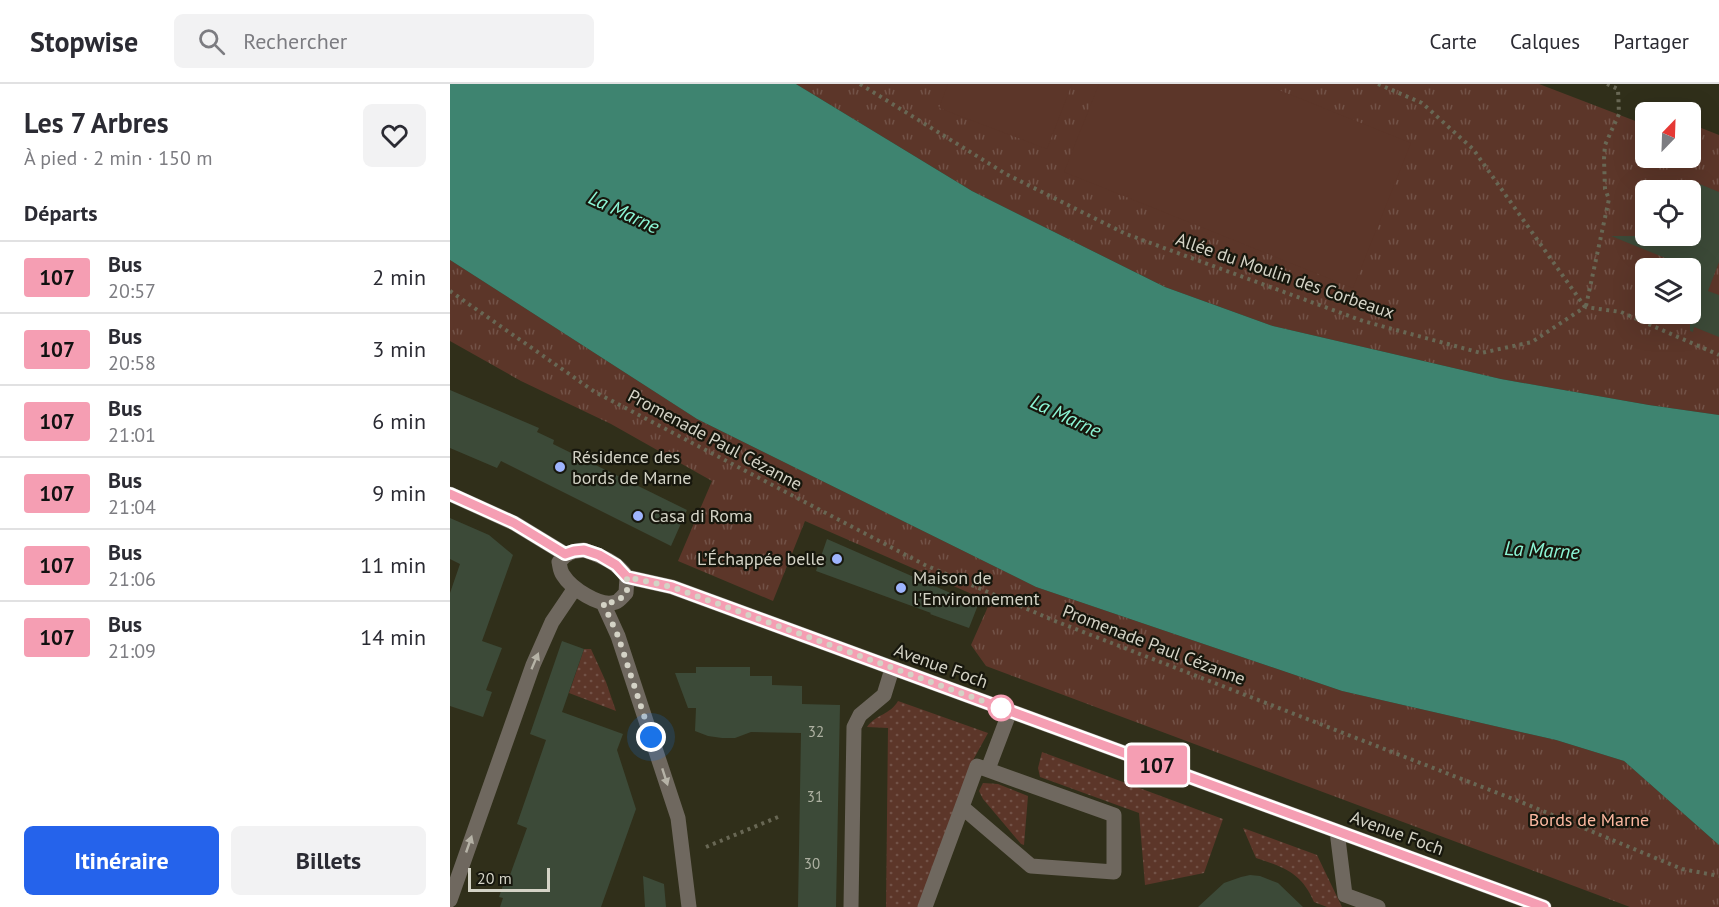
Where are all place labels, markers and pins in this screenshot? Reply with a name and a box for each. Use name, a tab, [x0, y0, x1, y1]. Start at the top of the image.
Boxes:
place label: Résidence des bords de Marne	[572, 445, 691, 489]
marker: Résidence des bords de Marne	[553, 460, 567, 474]
place label: Casa di Roma	[650, 504, 753, 527]
marker: Casa di Roma	[631, 509, 645, 523]
place label: L’Échappée belle	[697, 547, 825, 570]
marker: L’Échappée belle	[830, 552, 844, 566]
place label: Maison de l'Environnement	[913, 566, 1040, 610]
marker: Maison de l'Environnement	[894, 581, 908, 595]
unlabelled marker	[988, 695, 1014, 721]

